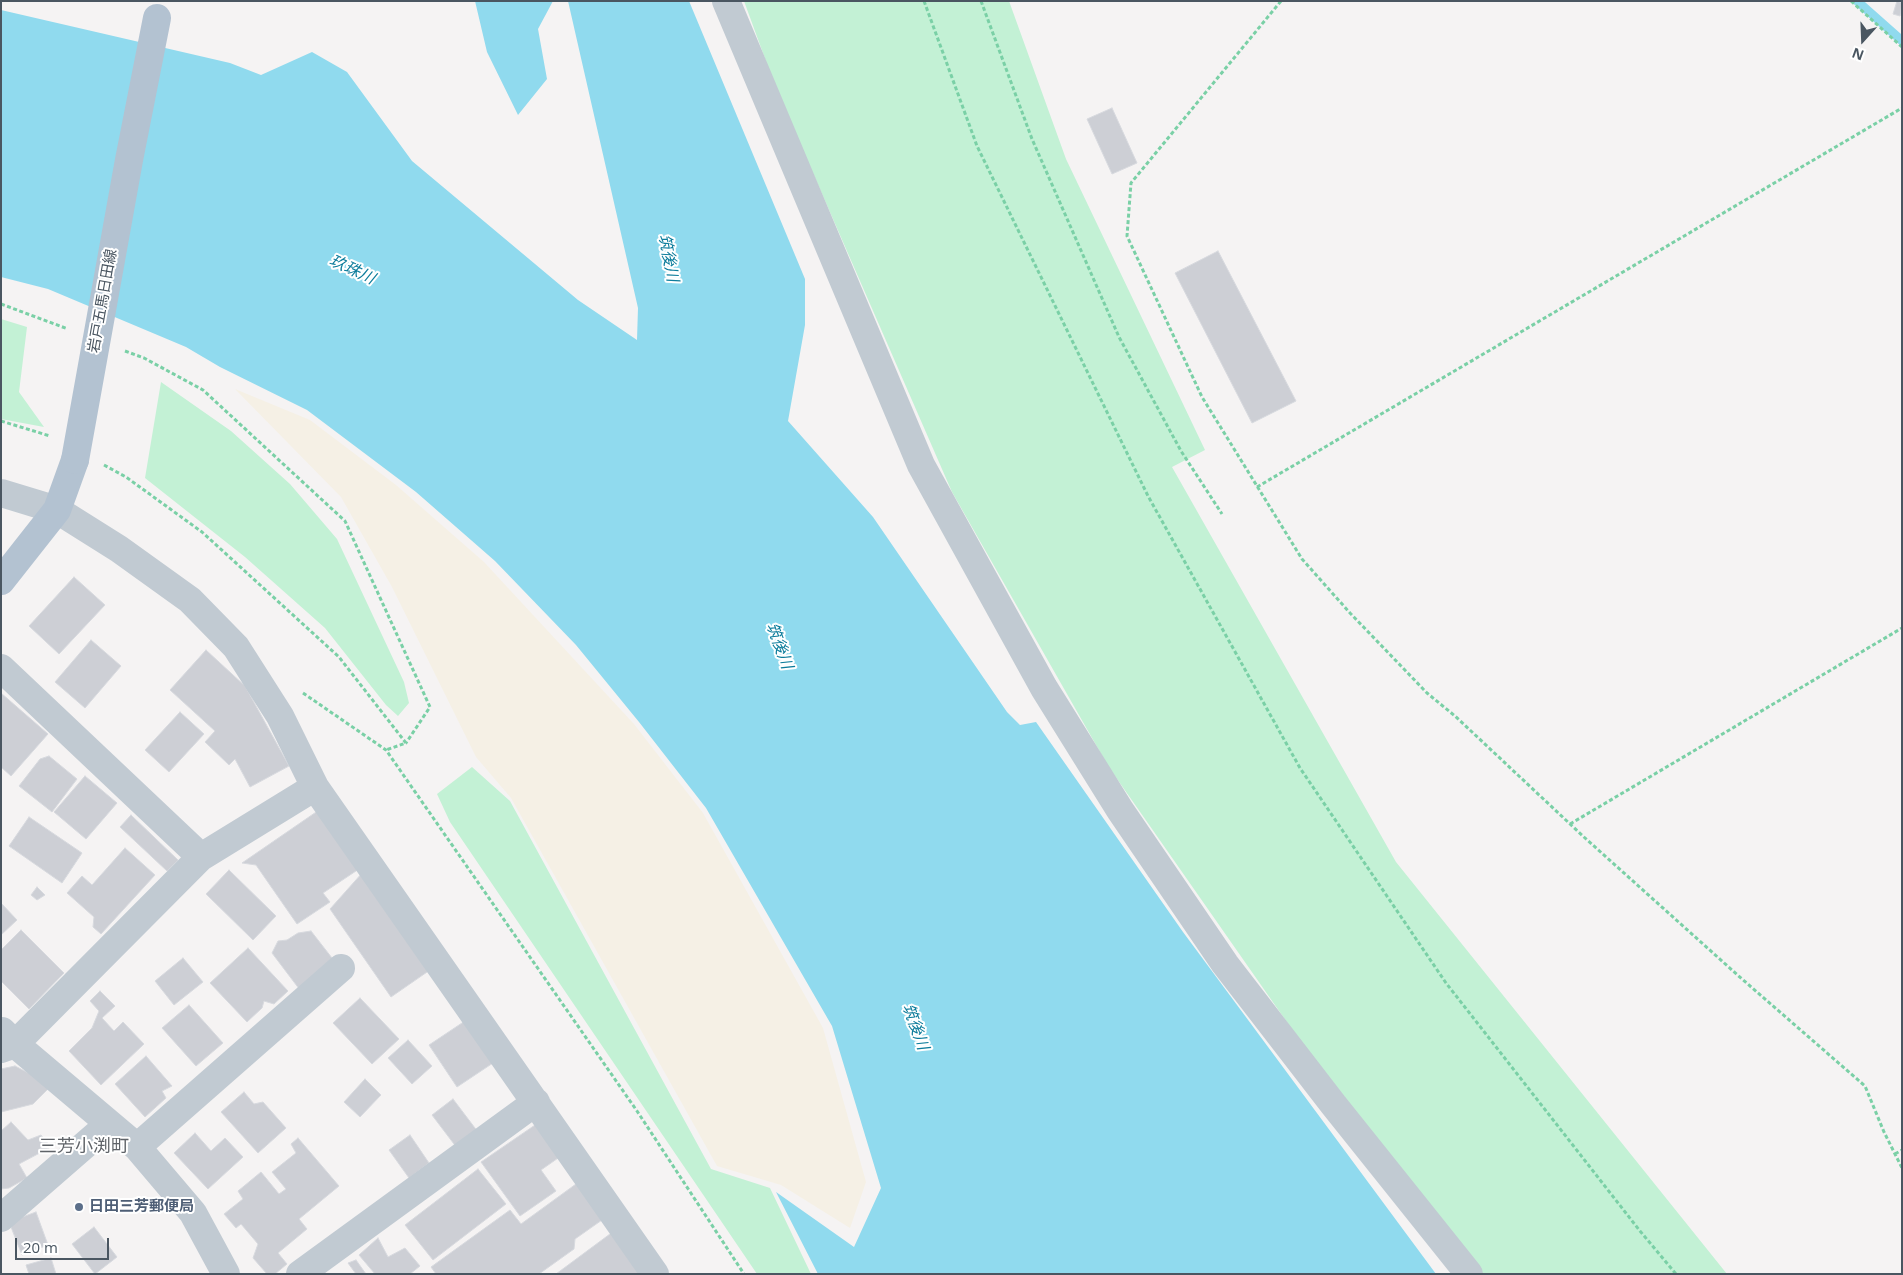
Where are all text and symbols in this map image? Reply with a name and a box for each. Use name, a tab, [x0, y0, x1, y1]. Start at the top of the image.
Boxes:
north arrow	[1838, 15, 1888, 65]
text: N	[1849, 44, 1866, 65]
water label: 筑後川	[654, 233, 682, 283]
street label: 岩戸五馬日田線	[85, 248, 121, 354]
water label: 玖珠川	[326, 251, 378, 289]
water label: 筑後川	[762, 620, 796, 672]
water label: 筑後川	[898, 1001, 932, 1053]
district label: 三芳小渕町	[39, 1136, 129, 1158]
place label: 日田三芳郵便局	[89, 1198, 194, 1216]
marker: 日田三芳郵便局	[73, 1201, 85, 1213]
scale bar	[18, 1228, 111, 1260]
text: 20 m	[23, 1237, 58, 1257]

